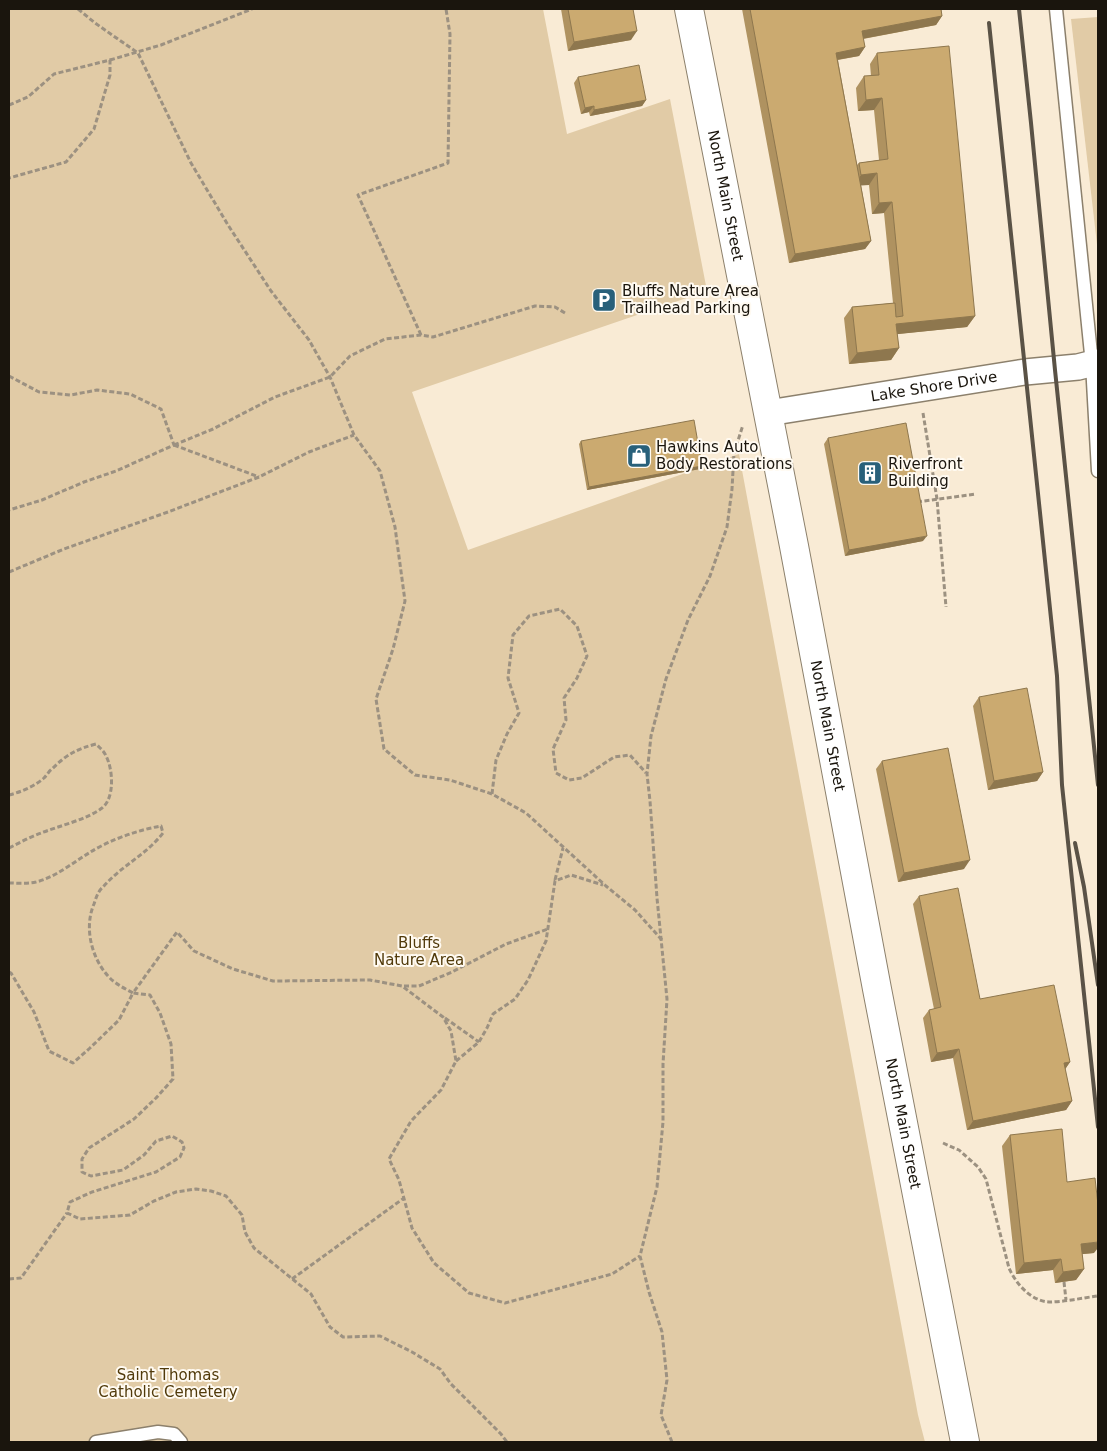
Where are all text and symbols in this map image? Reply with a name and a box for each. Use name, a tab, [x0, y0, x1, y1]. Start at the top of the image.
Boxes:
street label: North Main Street	[704, 128, 747, 263]
place label: Bluffs Nature Area Trailhead Parking	[621, 282, 759, 317]
parking icon: Bluffs Nature Area Trailhead Parking	[591, 287, 617, 313]
street label: Lake Shore Drive	[869, 368, 998, 405]
place label: Hawkins Auto Body Restorations	[656, 438, 793, 473]
shop icon: Hawkins Auto Body Restorations	[626, 443, 652, 469]
place label: Riverfront Building	[888, 455, 963, 490]
building icon: Riverfront Building	[857, 460, 883, 486]
street label: North Main Street	[807, 659, 849, 793]
park label: Bluffs Nature Area	[374, 934, 464, 969]
street label: North Main Street	[882, 1057, 925, 1191]
park label: Saint Thomas Catholic Cemetery	[98, 1366, 238, 1401]

